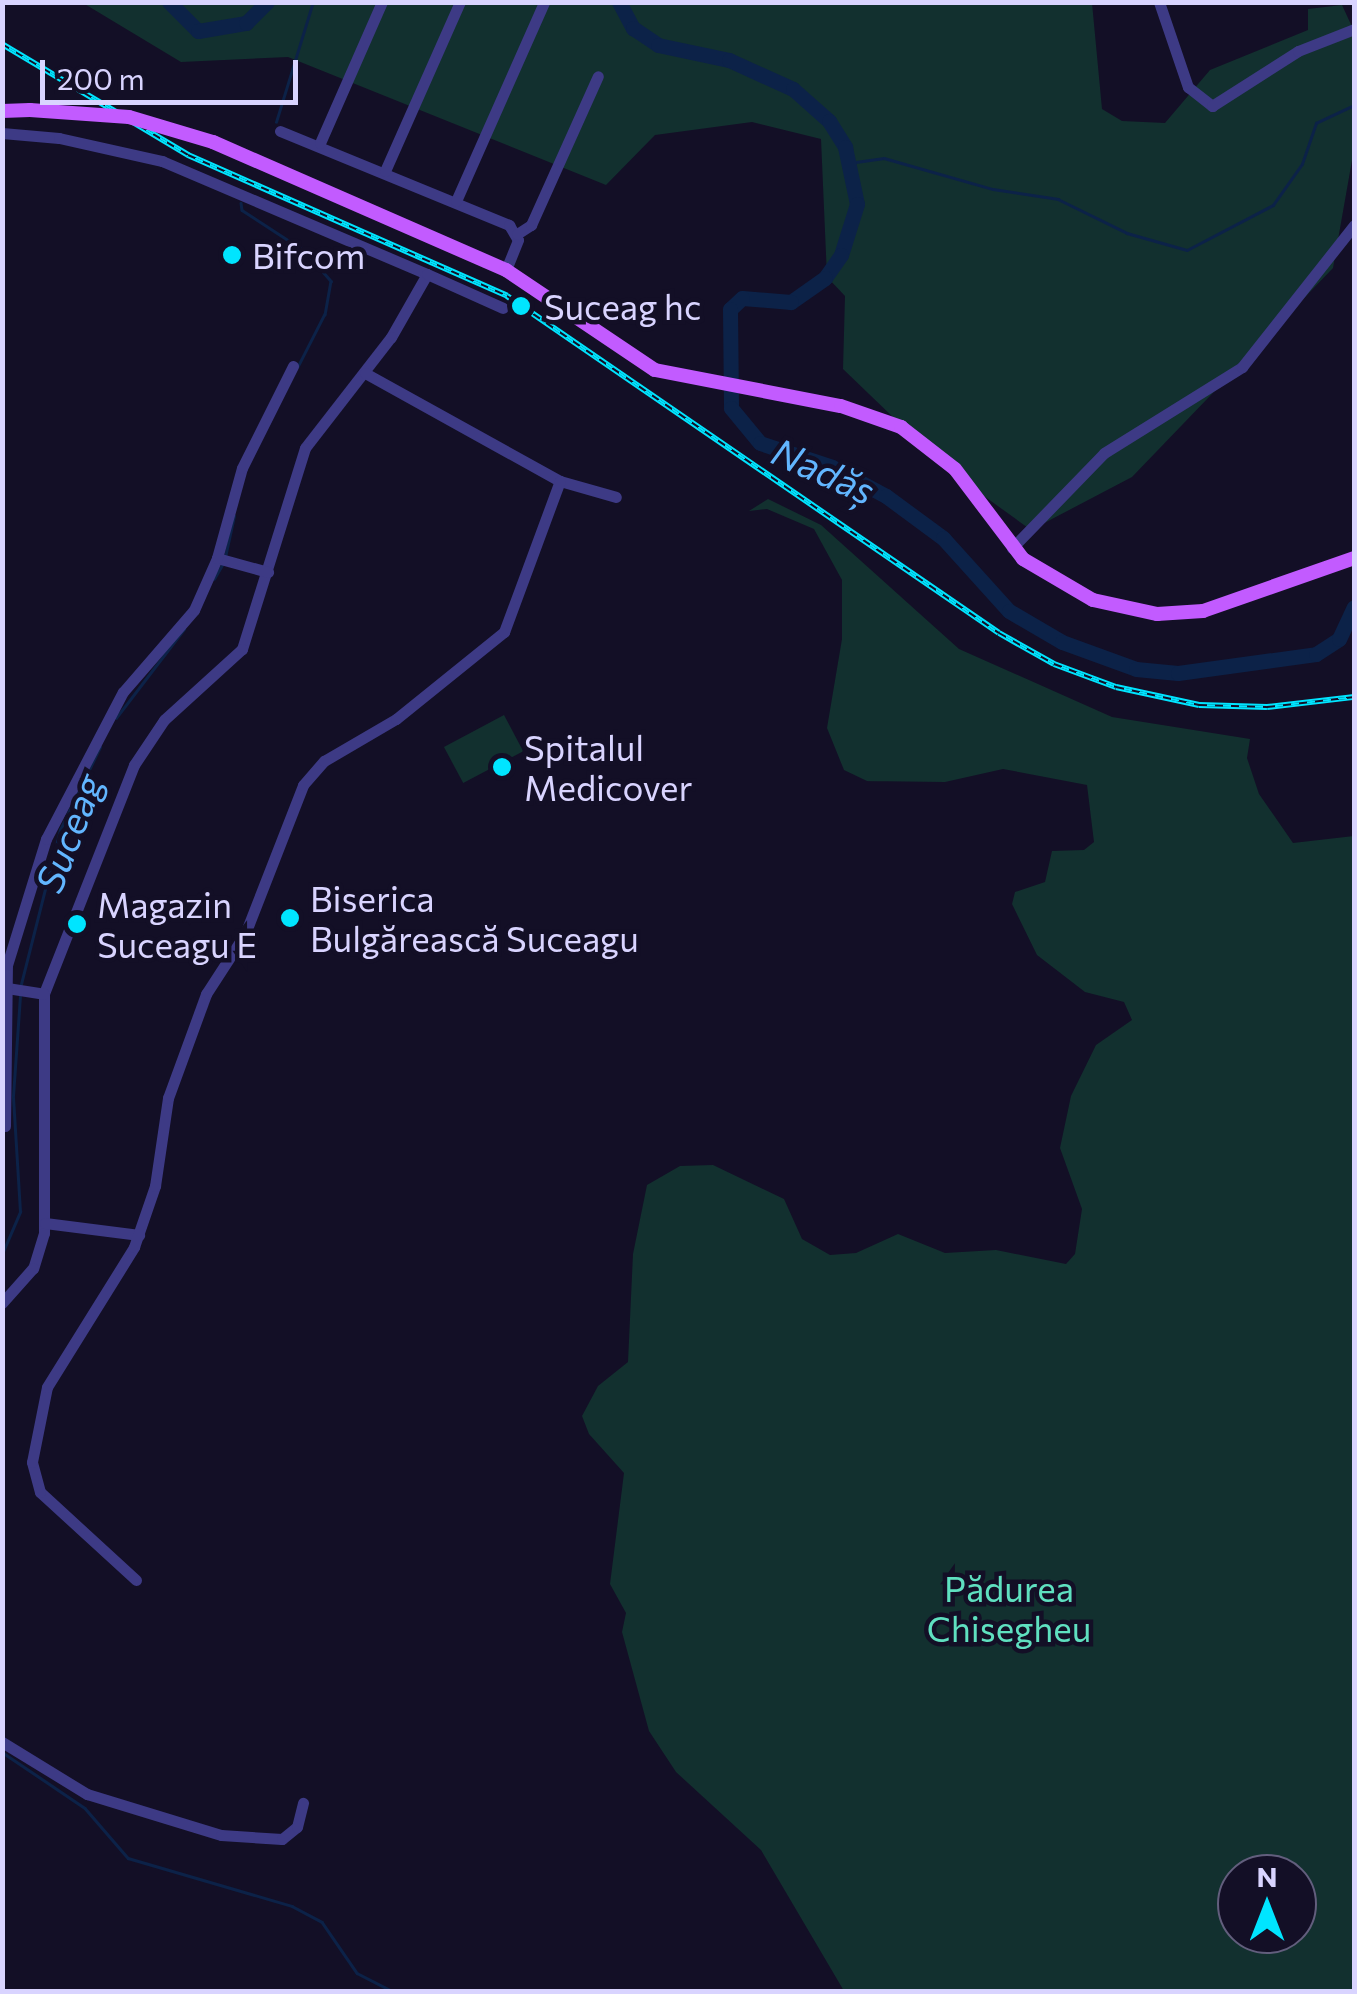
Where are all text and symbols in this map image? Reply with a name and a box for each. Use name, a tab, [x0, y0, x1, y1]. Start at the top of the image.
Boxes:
scale bar	[45, 40, 302, 102]
text: 200 m	[57, 59, 145, 96]
place label: Bifcom	[252, 234, 365, 276]
marker: Bifcom	[221, 244, 243, 266]
place label: Suceag hc	[544, 285, 701, 327]
marker: Suceag hc	[508, 293, 534, 319]
water label: Nadăș	[766, 427, 882, 513]
place label: Spitalul Medicover	[524, 726, 692, 808]
marker: Spitalul Medicover	[489, 754, 515, 780]
water label: Suceag	[25, 767, 111, 899]
place label: Biserica Bulgărească Suceagu	[310, 877, 639, 959]
place label: Magazin Suceagu E	[97, 883, 257, 965]
marker: Biserica Bulgărească Suceagu	[279, 907, 301, 929]
marker: Magazin Suceagu E	[66, 913, 88, 935]
park label: Pădurea Chisegheu	[927, 1567, 1091, 1649]
north arrow	[1217, 1854, 1317, 1954]
text: N	[1257, 1859, 1278, 1893]

